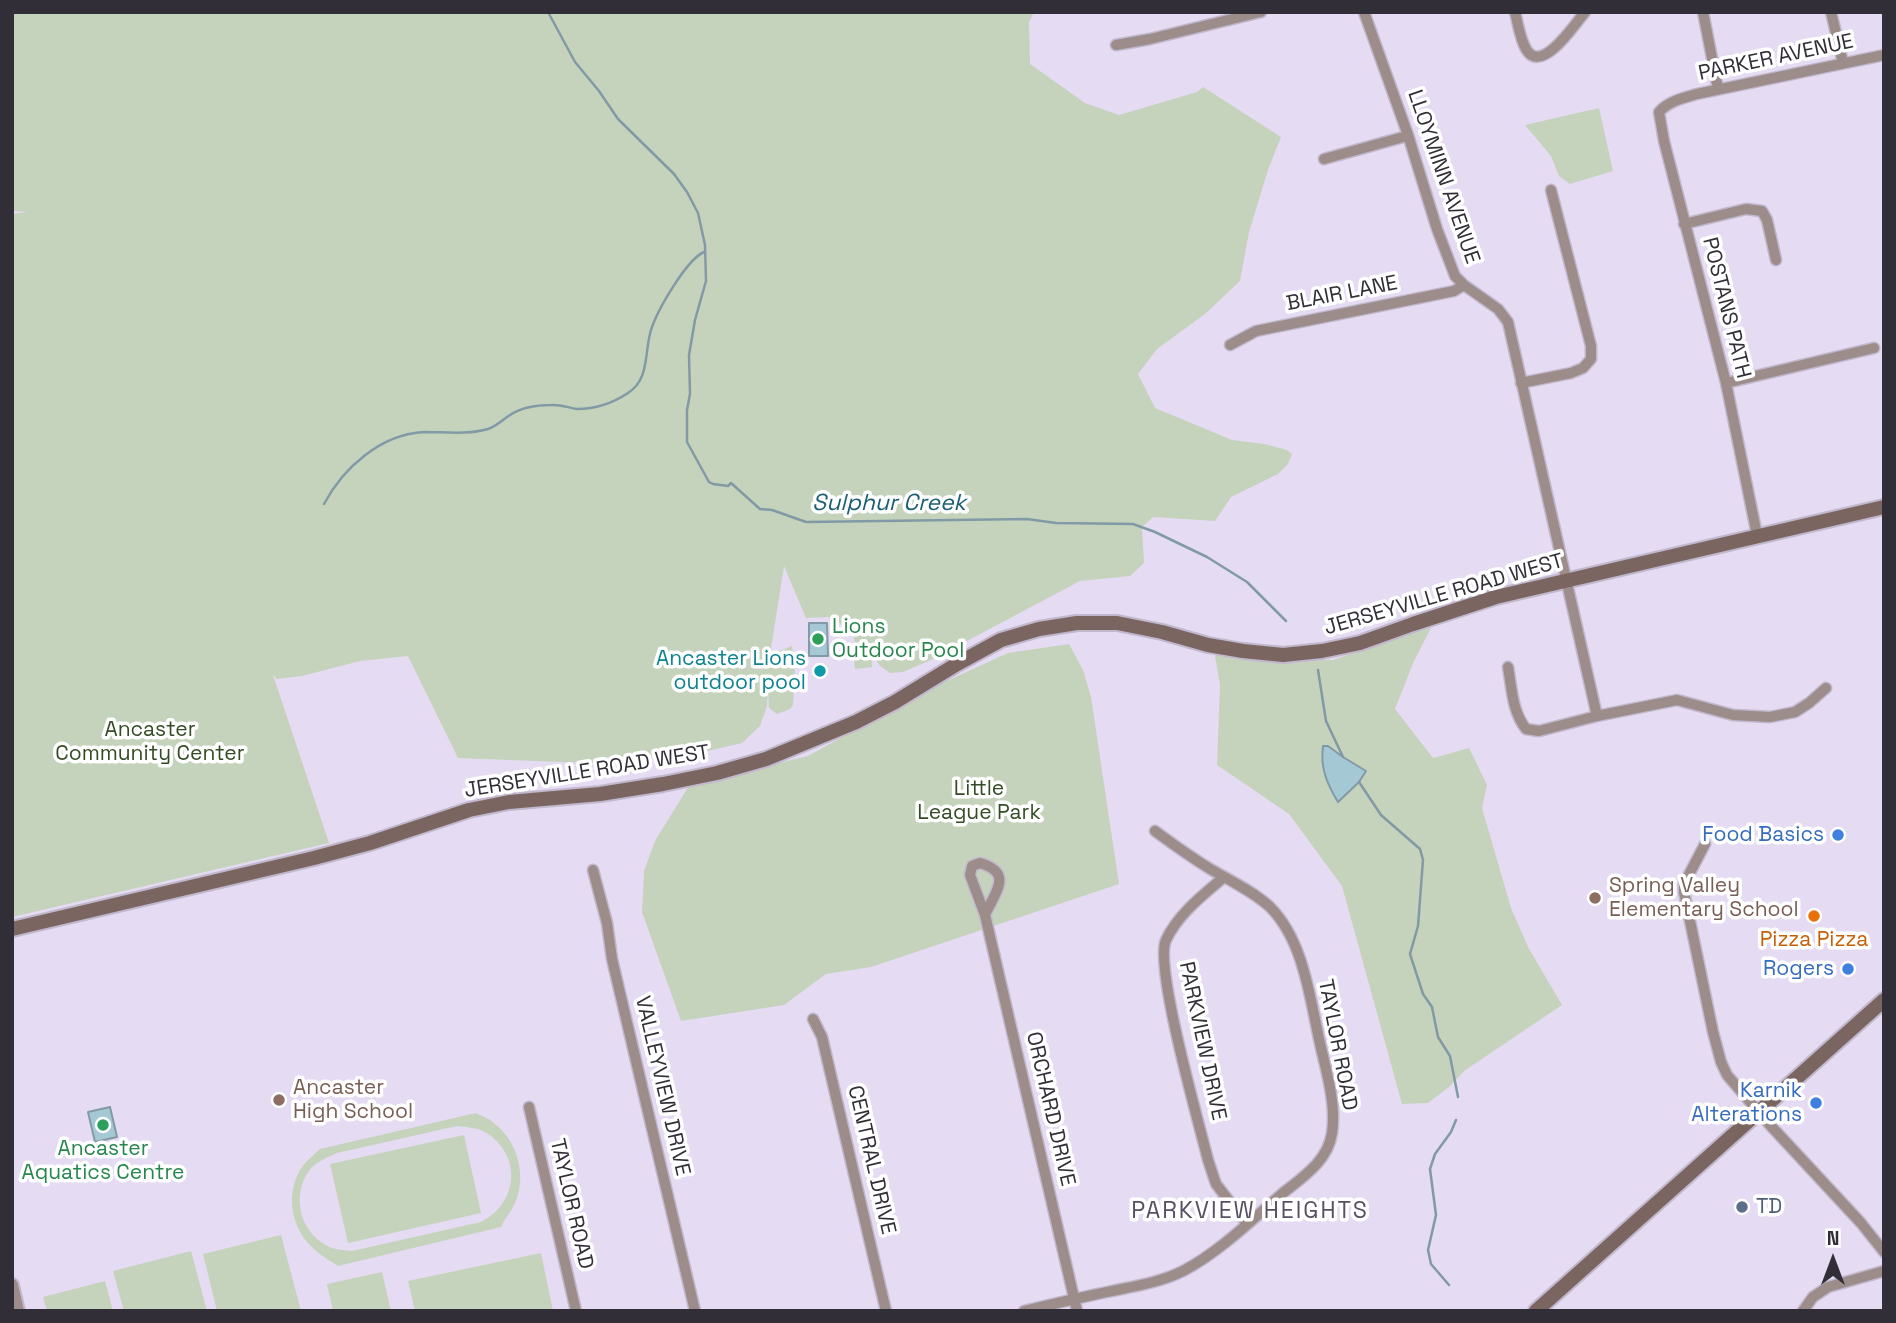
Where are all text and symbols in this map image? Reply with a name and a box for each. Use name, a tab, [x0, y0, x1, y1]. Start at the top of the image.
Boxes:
street label: PARKER AVENUE	[1696, 29, 1856, 87]
street label: LLOYMINN AVENUE	[1401, 87, 1485, 267]
street label: POSTANS PATH	[1696, 235, 1756, 381]
street label: BLAIR LANE	[1284, 271, 1400, 317]
water label: Sulphur Creek	[812, 490, 966, 518]
street label: JERSEYVILLE ROAD WEST	[1321, 549, 1567, 641]
place label: Lions Outdoor Pool	[832, 614, 964, 664]
marker: Lions Outdoor Pool	[810, 631, 826, 647]
place label: Ancaster Lions outdoor pool	[656, 646, 806, 696]
marker: Ancaster Lions outdoor pool	[812, 663, 828, 679]
park label: Ancaster Community Center	[55, 717, 245, 767]
street label: JERSEYVILLE ROAD WEST	[463, 740, 711, 804]
park label: Little League Park	[917, 776, 1041, 826]
place label: Food Basics	[1702, 822, 1824, 848]
marker: Food Basics	[1830, 827, 1846, 843]
place label: Spring Valley Elementary School	[1609, 873, 1799, 923]
marker: Spring Valley Elementary School	[1587, 890, 1603, 906]
marker: Pizza Pizza	[1806, 908, 1822, 924]
place label: Pizza Pizza	[1760, 927, 1868, 953]
place label: Rogers	[1763, 956, 1834, 982]
street label: PARKVIEW DRIVE	[1173, 959, 1231, 1123]
marker: Rogers	[1840, 961, 1856, 977]
street label: TAYLOR ROAD	[1312, 977, 1362, 1113]
street label: VALLEYVIEW DRIVE	[629, 994, 695, 1178]
street label: ORCHARD DRIVE	[1020, 1029, 1080, 1189]
place label: Ancaster High School	[293, 1075, 413, 1125]
place label: Karnik Alterations	[1691, 1078, 1802, 1128]
street label: CENTRAL DRIVE	[842, 1083, 900, 1237]
marker: Ancaster High School	[271, 1092, 287, 1108]
marker: Karnik Alterations	[1808, 1095, 1824, 1111]
marker: Ancaster Aquatics Centre	[95, 1117, 111, 1133]
place label: Ancaster Aquatics Centre	[22, 1136, 184, 1186]
street label: TAYLOR ROAD	[544, 1136, 598, 1272]
place label: TD	[1756, 1194, 1782, 1220]
district label: PARKVIEW HEIGHTS	[1133, 1198, 1367, 1226]
marker: TD	[1734, 1199, 1750, 1215]
north arrow	[1798, 1225, 1868, 1295]
text: N	[1827, 1226, 1839, 1251]

